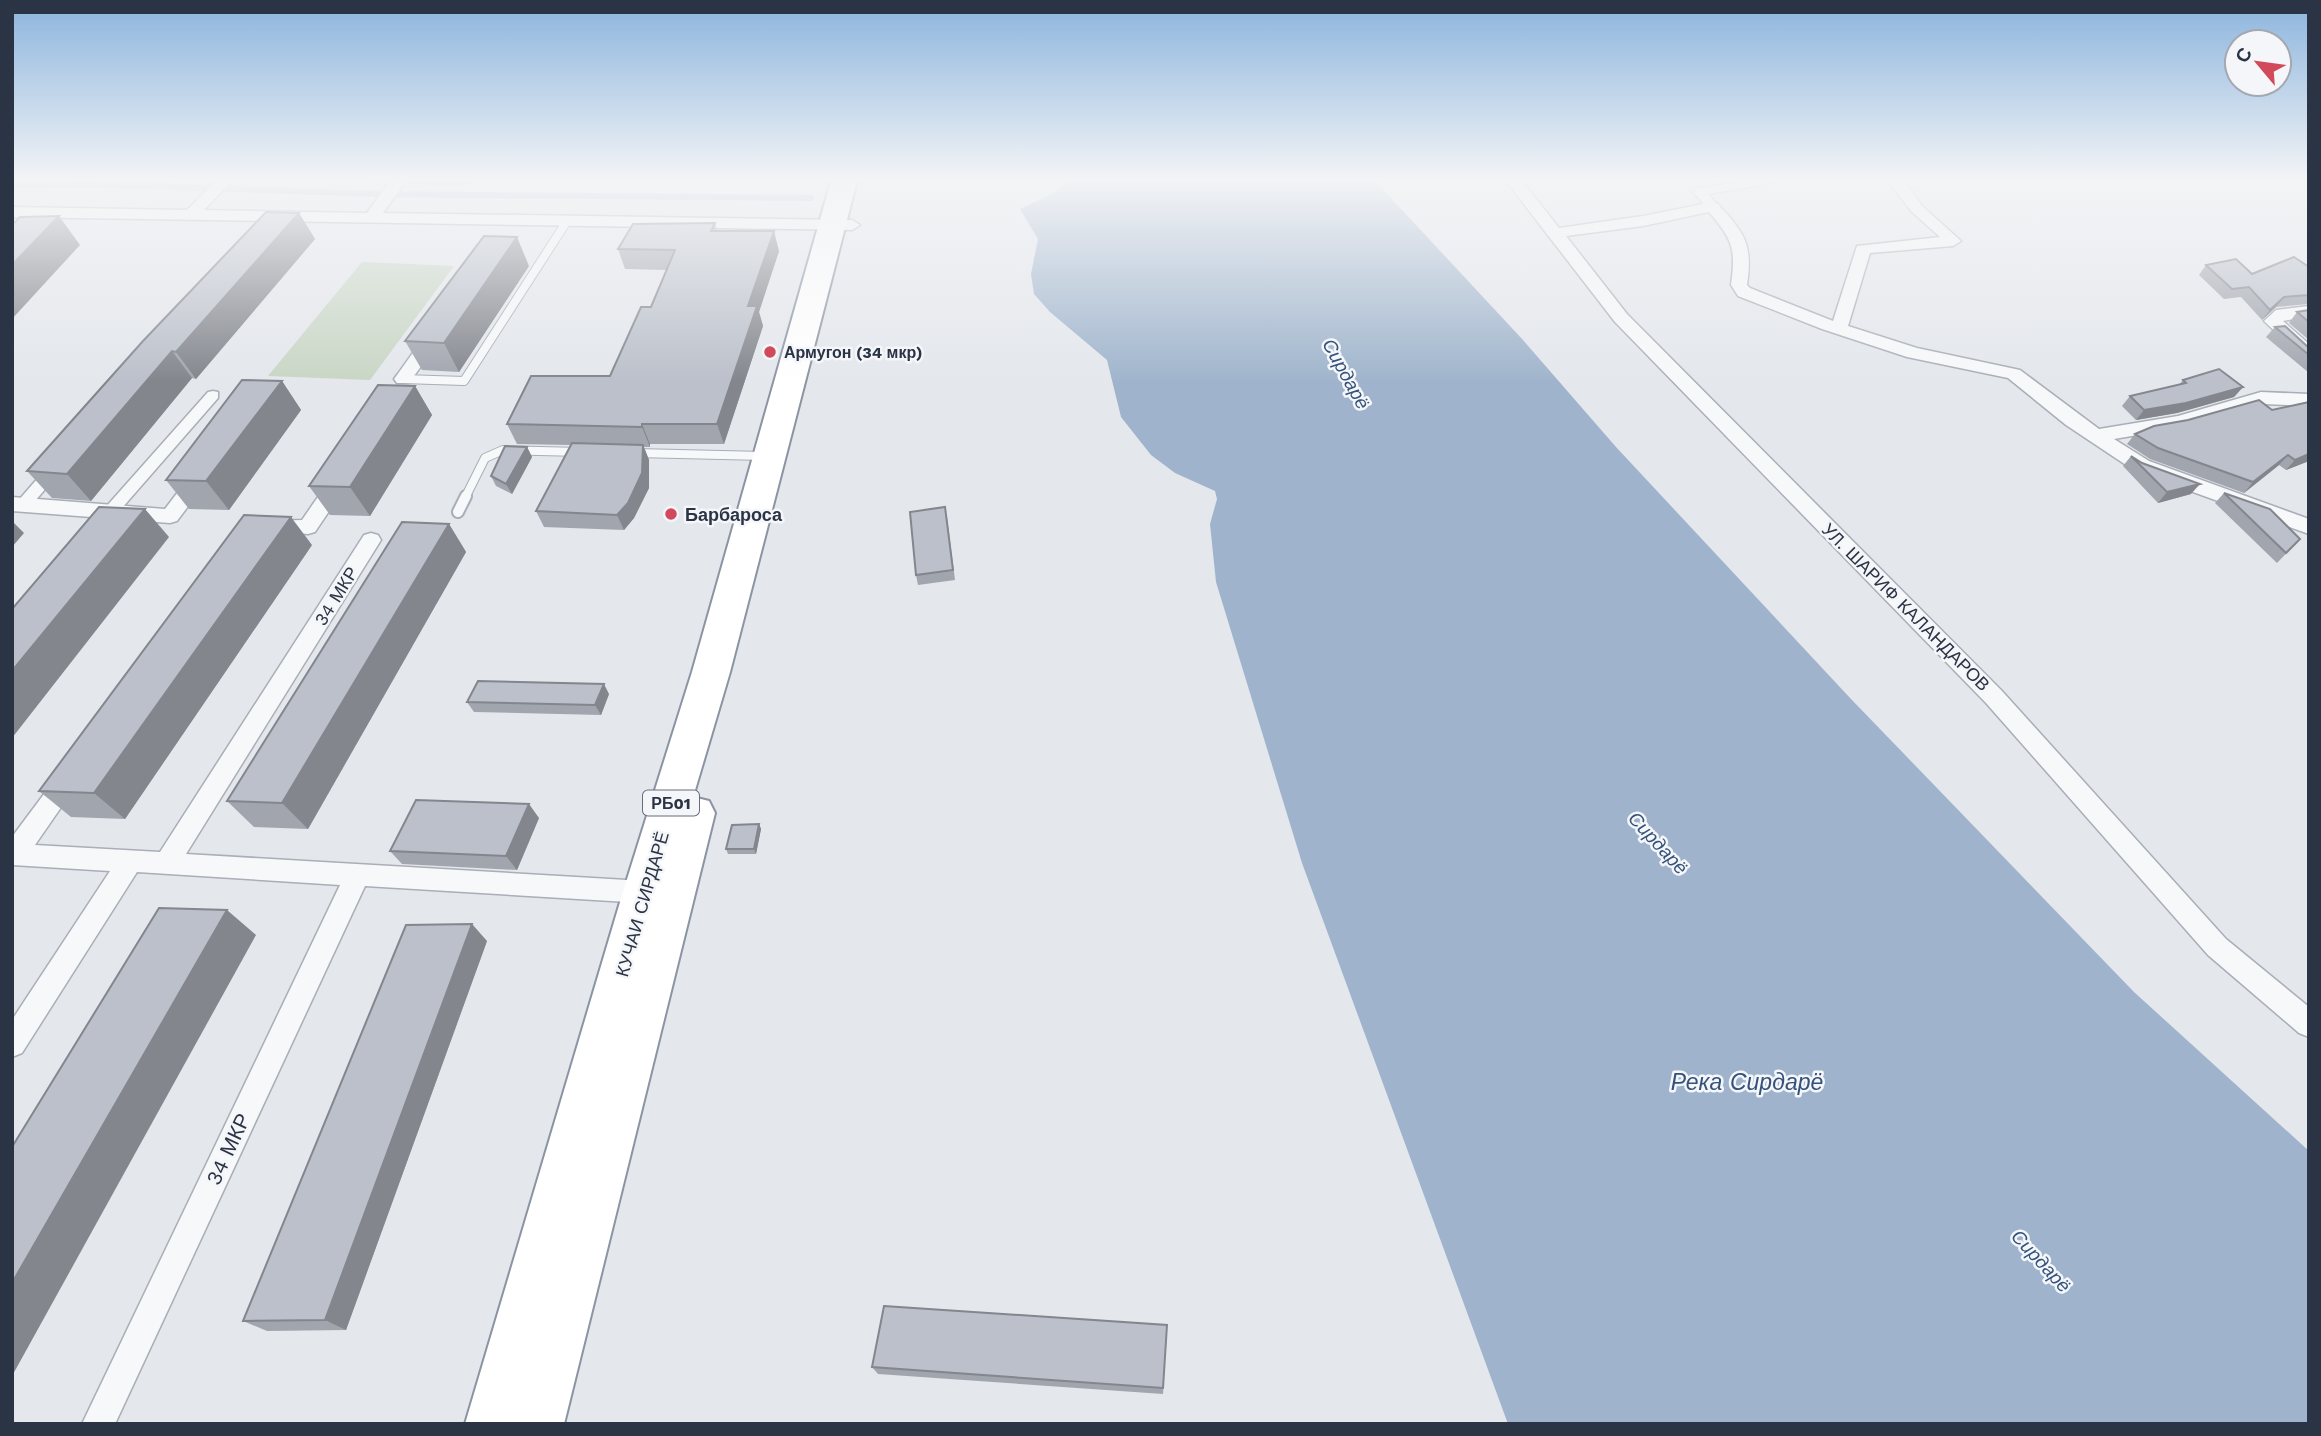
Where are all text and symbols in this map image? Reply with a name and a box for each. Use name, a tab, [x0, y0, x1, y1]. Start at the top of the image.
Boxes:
north arrow	[2223, 28, 2293, 98]
text: С	[2230, 43, 2257, 67]
water label: Сирдарё	[1317, 335, 1375, 413]
place label: Армугон (34 мкр)	[784, 343, 922, 362]
marker: Армугон (34 мкр)	[762, 344, 778, 360]
place label: Барбароса	[685, 504, 783, 525]
marker: Барбароса	[663, 506, 679, 522]
street label: УЛ. ШАРИФ КАЛАНДАРОВ	[1818, 519, 1994, 695]
street label: 34 МКР	[310, 563, 362, 629]
road number: РБ01	[643, 790, 699, 816]
water label: Сирдарё	[1623, 807, 1693, 879]
street label: КУЧАИ СИРДАРЁ	[611, 829, 673, 979]
water label: Река Сирдарё	[1671, 1069, 1823, 1096]
street label: 34 МКР	[201, 1109, 255, 1189]
water label: Сирдарё	[2006, 1225, 2076, 1297]

